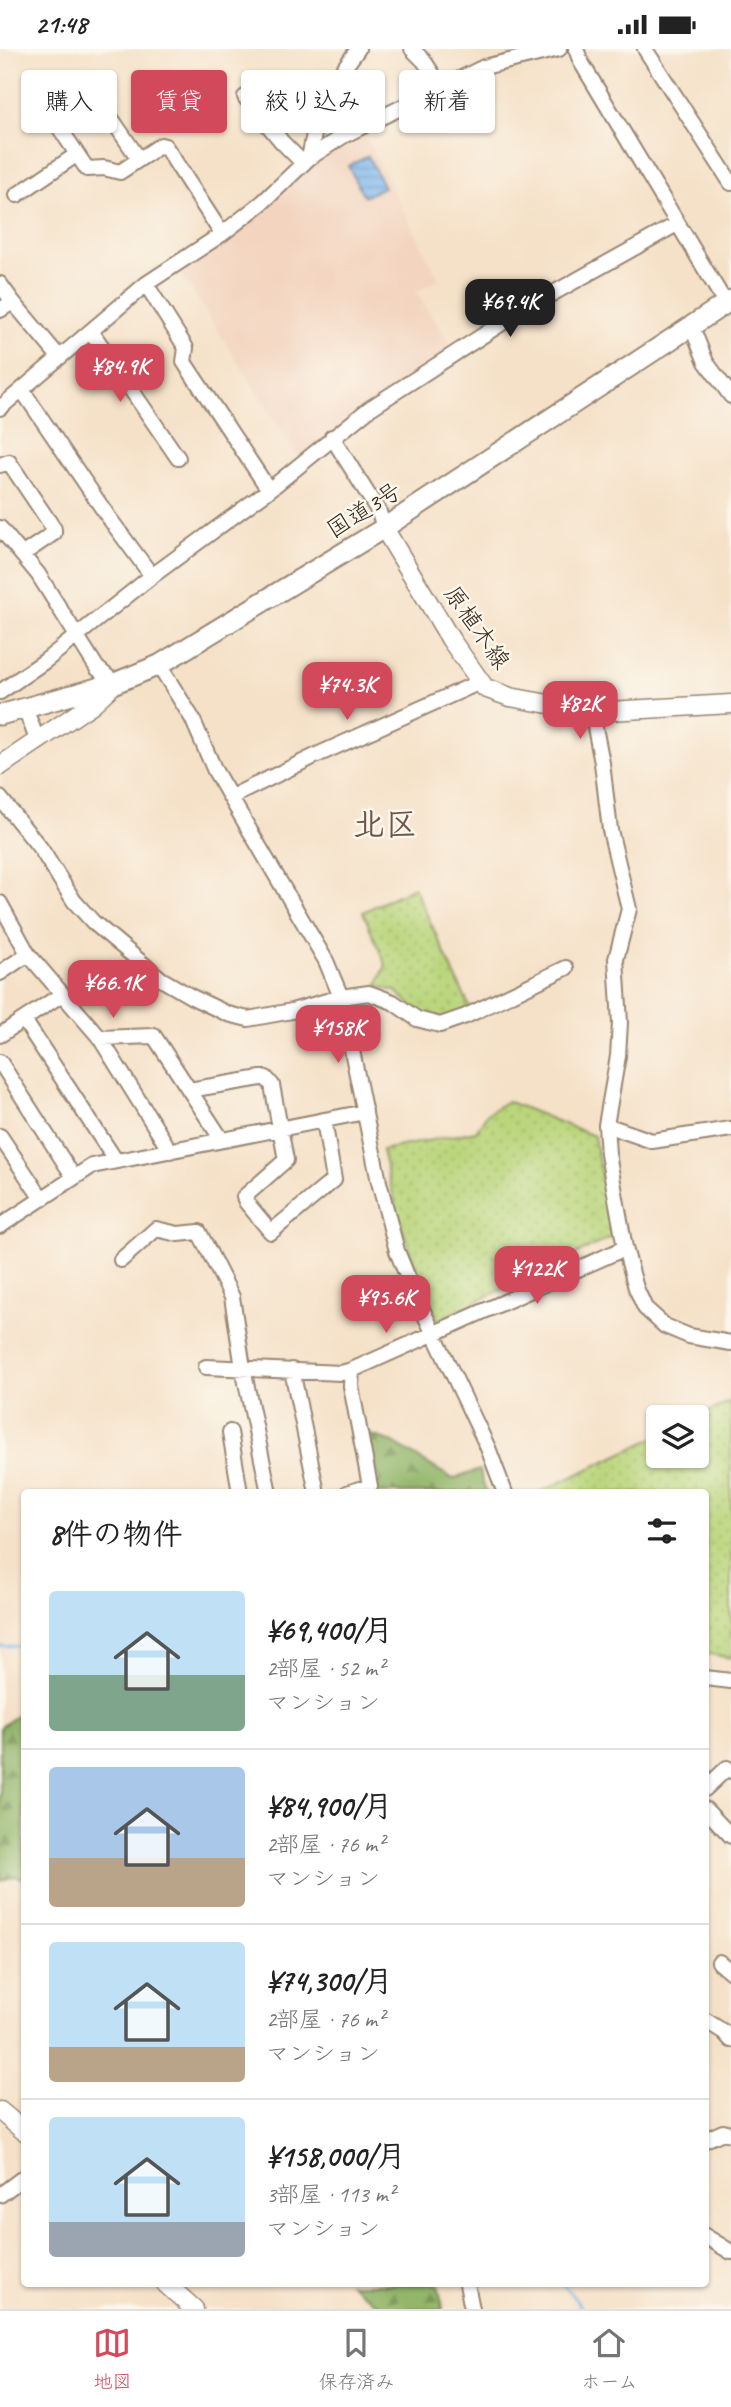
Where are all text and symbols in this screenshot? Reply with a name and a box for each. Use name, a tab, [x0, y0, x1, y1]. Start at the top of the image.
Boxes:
text: 21:48	[35, 8, 87, 41]
chip: 購入	[21, 70, 117, 133]
chip: 賃貸	[131, 70, 227, 133]
chip: 絞り込み	[241, 70, 385, 133]
chip: 新着	[399, 70, 495, 133]
pin: ¥69.4K	[453, 279, 567, 339]
text: ¥69.4K	[481, 287, 539, 316]
pin: ¥84.9K	[63, 345, 177, 404]
text: ¥84.9K	[91, 352, 149, 381]
street label: 国道3号	[321, 475, 407, 545]
street label: 原植木線	[437, 579, 517, 675]
pin: ¥74.3K	[290, 663, 404, 722]
text: ¥74.3K	[318, 670, 376, 699]
pin: ¥82K	[539, 681, 621, 741]
text: ¥82K	[559, 689, 601, 718]
district label: 北区	[353, 804, 417, 845]
pin: ¥66.1K	[56, 961, 170, 1020]
text: ¥66.1K	[84, 968, 142, 997]
pin: ¥158K	[289, 1005, 387, 1065]
text: ¥158K	[312, 1013, 364, 1042]
pin: ¥122K	[488, 1247, 586, 1306]
text: ¥122K	[510, 1254, 564, 1283]
pin: ¥95.6K	[329, 1275, 443, 1335]
text: ¥95.6K	[357, 1283, 415, 1312]
map controls	[646, 1405, 709, 1468]
button: layers	[646, 1405, 709, 1468]
icon: filters	[643, 1512, 681, 1550]
text: 8件の物件	[49, 1515, 183, 1553]
text: ¥69,400/月	[266, 1611, 393, 1649]
icon: home	[105, 1619, 189, 1703]
text: 2部屋 · 52 m²	[266, 1654, 384, 1683]
text: マンション	[266, 1688, 380, 1717]
text: ¥84,900/月	[266, 1787, 392, 1825]
icon: home	[105, 1795, 189, 1879]
text: 2部屋 · 76 m²	[266, 1830, 384, 1859]
text: マンション	[266, 1864, 380, 1893]
text: ¥74,300/月	[266, 1962, 393, 2000]
icon: home	[105, 1970, 189, 2054]
text: 2部屋 · 76 m²	[266, 2005, 384, 2034]
text: マンション	[266, 2039, 380, 2068]
text: ¥158,000/月	[266, 2137, 406, 2175]
icon: home	[105, 2145, 189, 2229]
text: 3部屋 · 113 m²	[266, 2180, 395, 2209]
text: マンション	[266, 2214, 380, 2243]
tab: 地図	[93, 2324, 131, 2394]
tab: 保存済み	[318, 2324, 394, 2394]
tab: ホーム	[581, 2324, 638, 2394]

